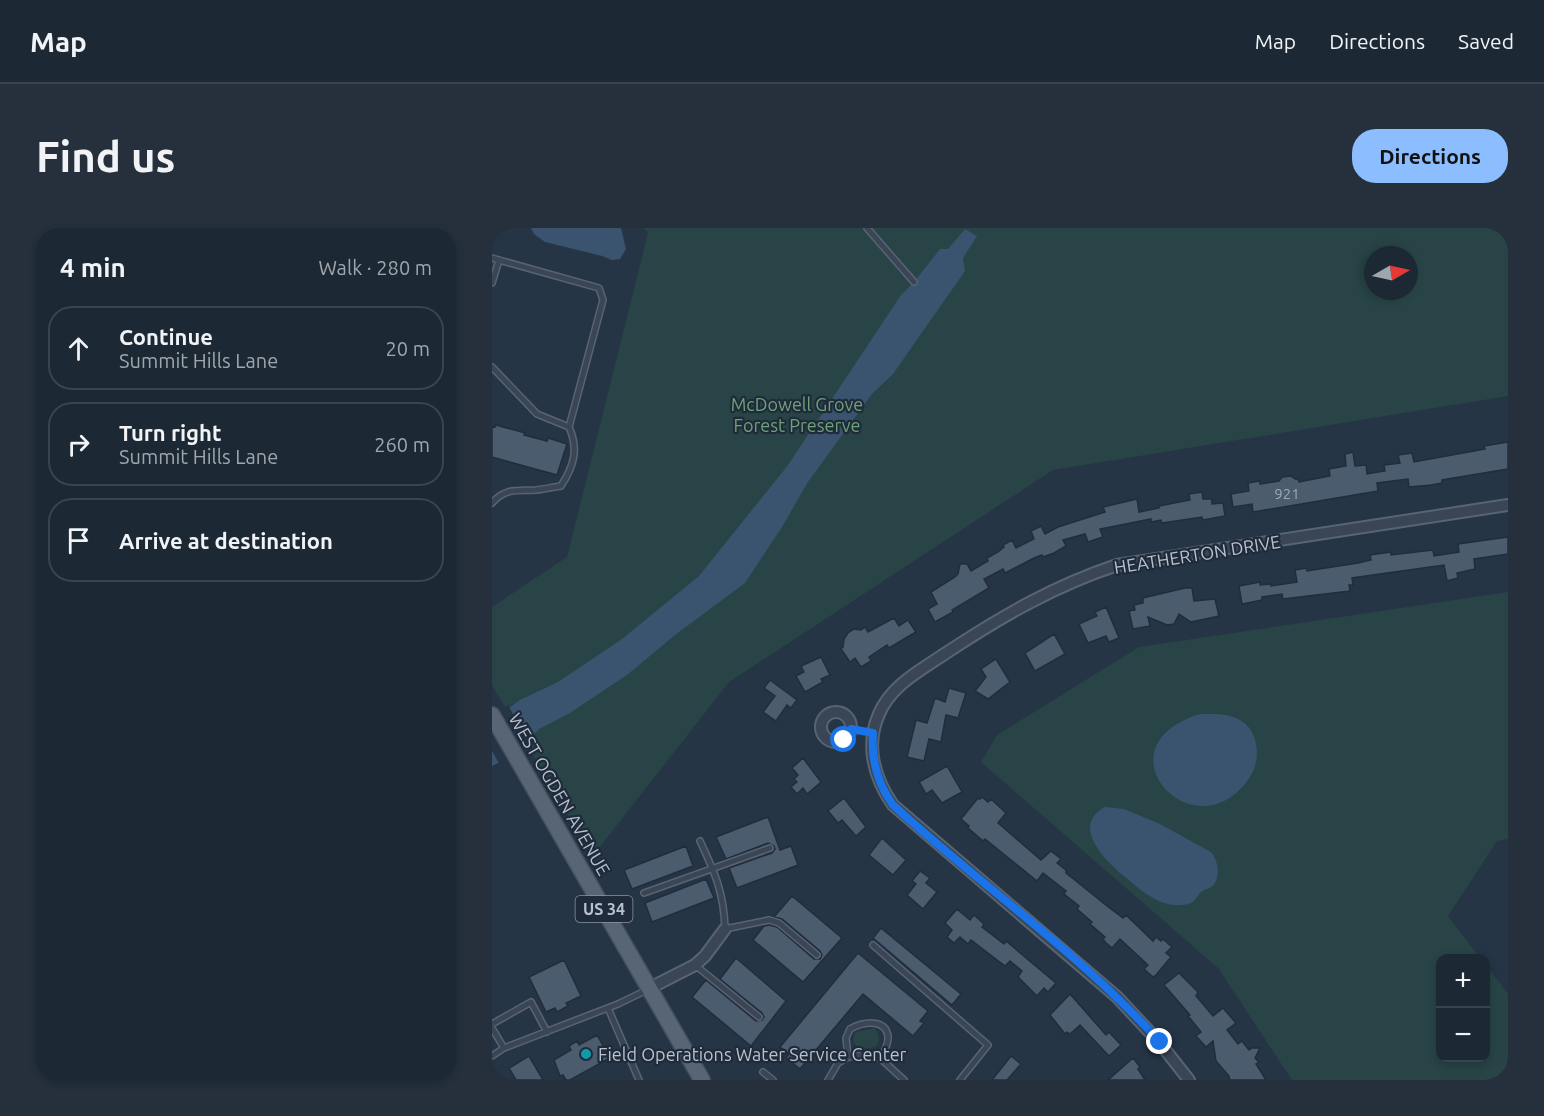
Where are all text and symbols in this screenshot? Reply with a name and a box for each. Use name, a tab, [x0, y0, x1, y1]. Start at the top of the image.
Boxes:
text: Map	[30, 26, 87, 57]
text: Map	[1255, 29, 1296, 53]
text: Directions	[1329, 29, 1425, 53]
text: Saved	[1458, 29, 1514, 53]
button: Directions	[1352, 129, 1508, 183]
text: Find us	[36, 133, 175, 180]
north arrow	[1364, 246, 1418, 300]
text: 4 min	[60, 253, 126, 282]
text: Walk · 280 m	[319, 256, 432, 279]
text: Continue	[119, 324, 213, 349]
icon: ahead	[62, 332, 95, 365]
text: 20 m	[386, 337, 430, 360]
text: Summit Hills Lane	[119, 349, 278, 372]
park label: McDowell Grove Forest Preserve	[731, 394, 863, 435]
text: Turn right	[119, 420, 221, 445]
icon: right	[62, 428, 95, 461]
text: 260 m	[374, 433, 430, 456]
text: Summit Hills Lane	[119, 445, 278, 468]
house number: 921	[1274, 485, 1300, 502]
icon: arrive	[62, 524, 95, 557]
text: Arrive at destination	[119, 528, 333, 553]
street label: HEATHERTON DRIVE	[1112, 531, 1282, 577]
street label: WEST OGDEN AVENUE	[505, 710, 615, 878]
route start	[830, 726, 856, 752]
road number: US 34	[576, 896, 632, 922]
map controls	[1436, 954, 1490, 1062]
button: +	[1436, 954, 1490, 1008]
button: −	[1436, 1008, 1490, 1062]
route end	[1146, 1028, 1172, 1054]
place label: Field Operations Water Service Center	[598, 1044, 907, 1064]
marker: Field Operations Water Service Center	[579, 1047, 593, 1061]

